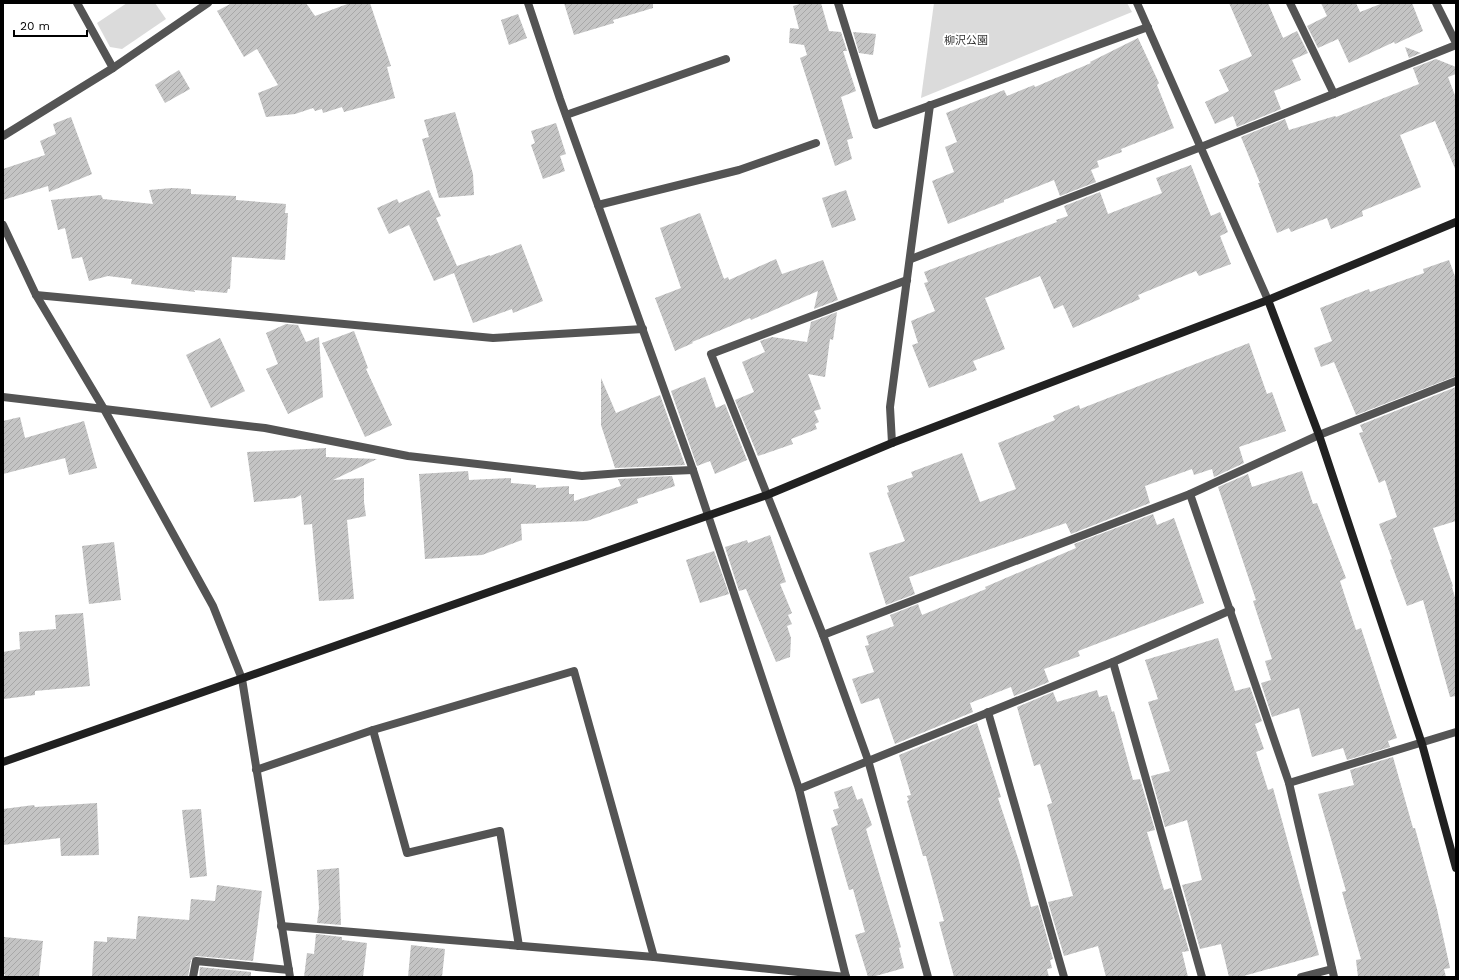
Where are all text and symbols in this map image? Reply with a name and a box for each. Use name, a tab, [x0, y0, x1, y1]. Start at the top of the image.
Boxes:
scale bar	[14, 12, 87, 38]
text: 20 m	[20, 19, 50, 33]
park label: 柳沢公園	[944, 34, 988, 47]

